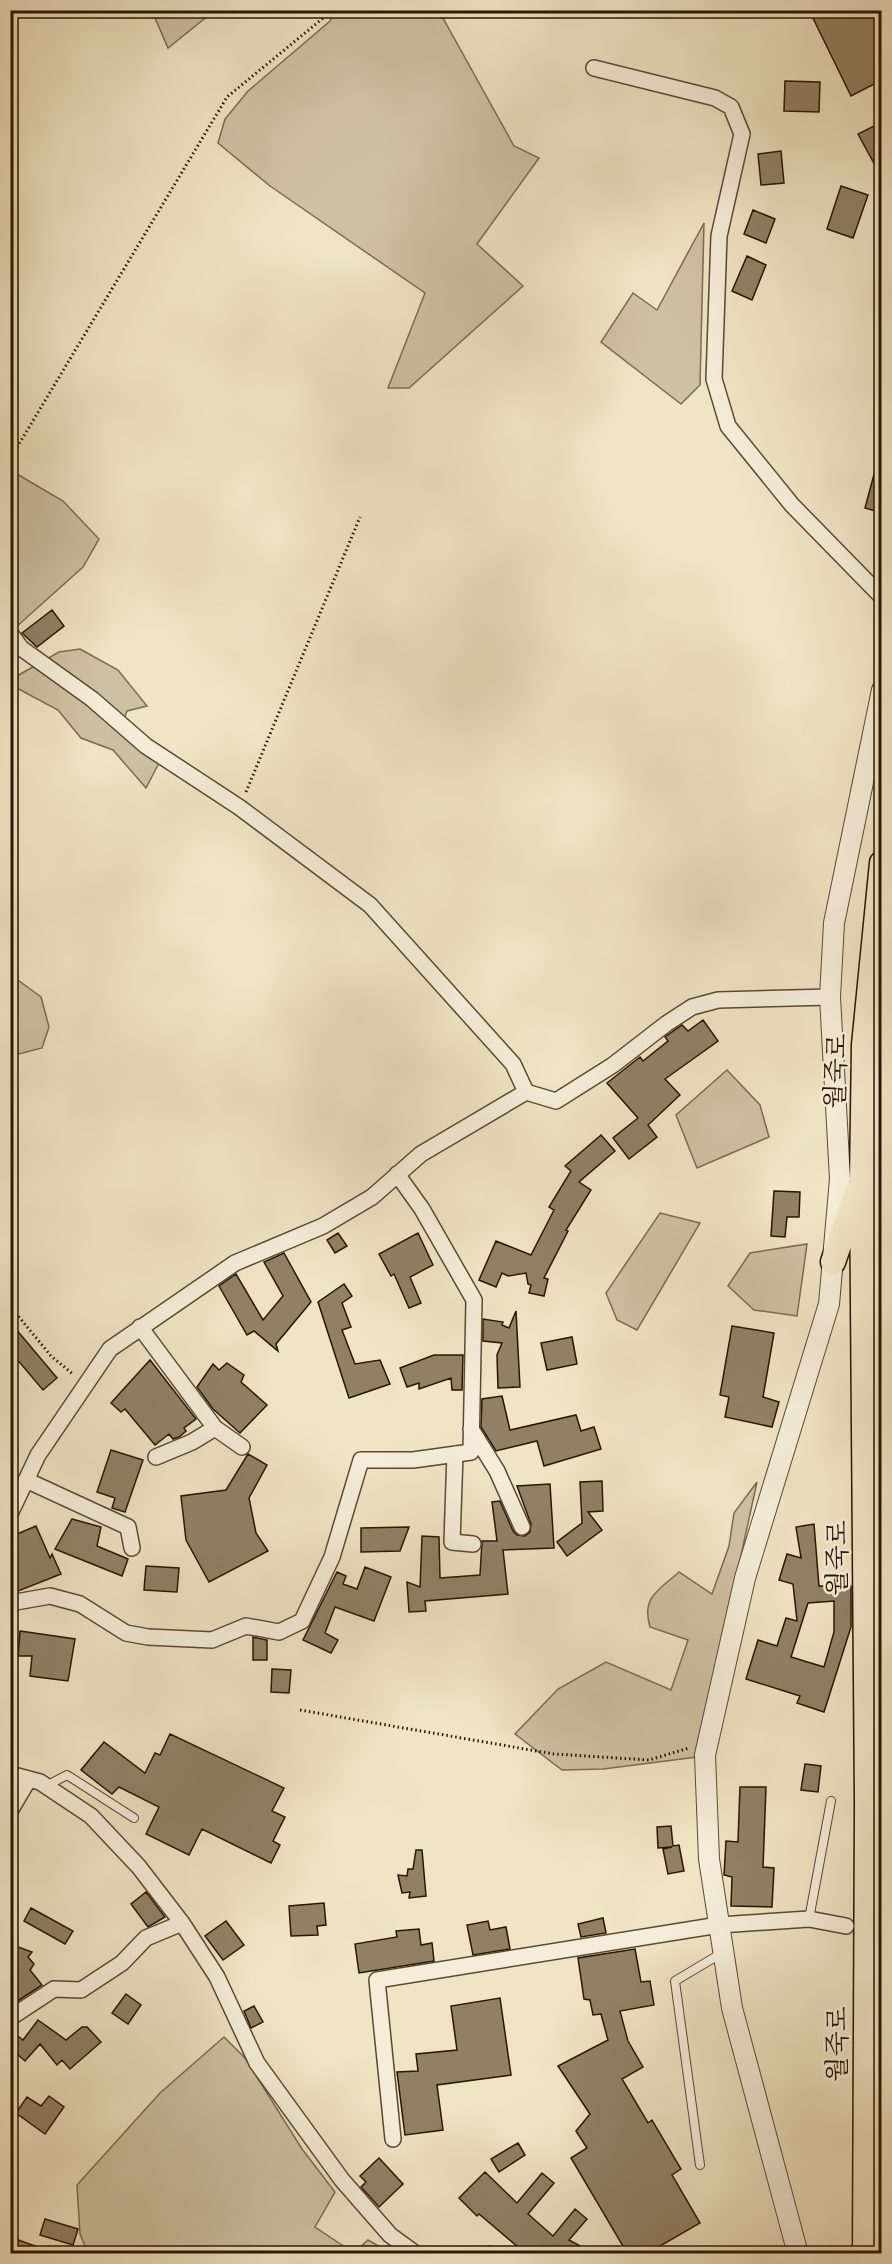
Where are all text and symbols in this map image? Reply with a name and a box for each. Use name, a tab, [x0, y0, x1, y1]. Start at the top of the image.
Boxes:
street label: 월죽로	[817, 1033, 855, 1109]
street label: 월죽로	[820, 1520, 855, 1596]
street label: 월죽로	[820, 2006, 855, 2082]

